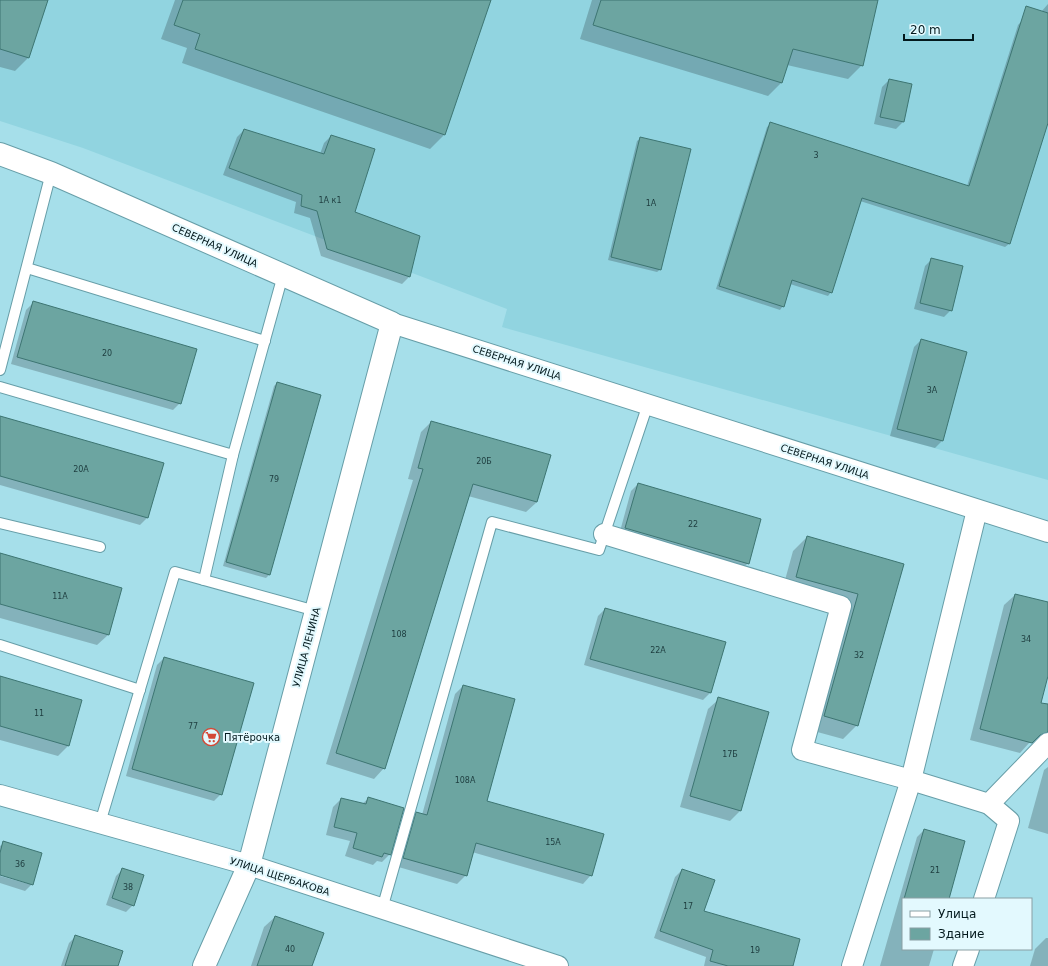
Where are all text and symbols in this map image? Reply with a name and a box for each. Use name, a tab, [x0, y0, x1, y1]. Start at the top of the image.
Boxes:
scale bar	[904, 16, 973, 42]
text: 20 m	[910, 23, 941, 37]
house number: 3	[813, 151, 819, 160]
house number: 1А к1	[318, 196, 342, 205]
house number: 1А	[646, 199, 657, 208]
street label: СЕВЕРНАЯ УЛИЦА	[170, 222, 260, 269]
street label: СЕВЕРНАЯ УЛИЦА	[471, 343, 563, 382]
house number: 20	[102, 349, 112, 358]
house number: 3А	[927, 386, 938, 395]
street label: СЕВЕРНАЯ УЛИЦА	[779, 442, 871, 481]
house number: 20Б	[476, 457, 492, 466]
house number: 20А	[73, 465, 89, 474]
house number: 79	[269, 475, 279, 484]
house number: 22	[688, 520, 698, 529]
house number: 11А	[52, 592, 68, 601]
street label: УЛИЦА ЛЕНИНА	[291, 606, 322, 688]
house number: 108	[391, 630, 407, 639]
house number: 34	[1021, 635, 1031, 644]
house number: 22А	[650, 646, 666, 655]
house number: 32	[854, 651, 864, 660]
house number: 11	[34, 709, 44, 718]
house number: 77	[188, 722, 198, 731]
supermarket icon: Пятёрочка	[201, 727, 221, 747]
place label: Пятёрочка	[224, 732, 280, 743]
house number: 17Б	[722, 750, 738, 759]
house number: 108А	[455, 776, 476, 785]
house number: 15А	[545, 838, 561, 847]
street label: УЛИЦА ЩЕРБАКОВА	[228, 855, 331, 898]
house number: 36	[15, 860, 25, 869]
house number: 21	[930, 866, 940, 875]
house number: 38	[123, 883, 133, 892]
legend	[902, 898, 1032, 950]
house number: 17	[683, 902, 693, 911]
text: Улица	[938, 907, 976, 921]
text: Здание	[938, 927, 984, 941]
house number: 40	[285, 945, 295, 954]
house number: 19	[750, 946, 760, 955]

